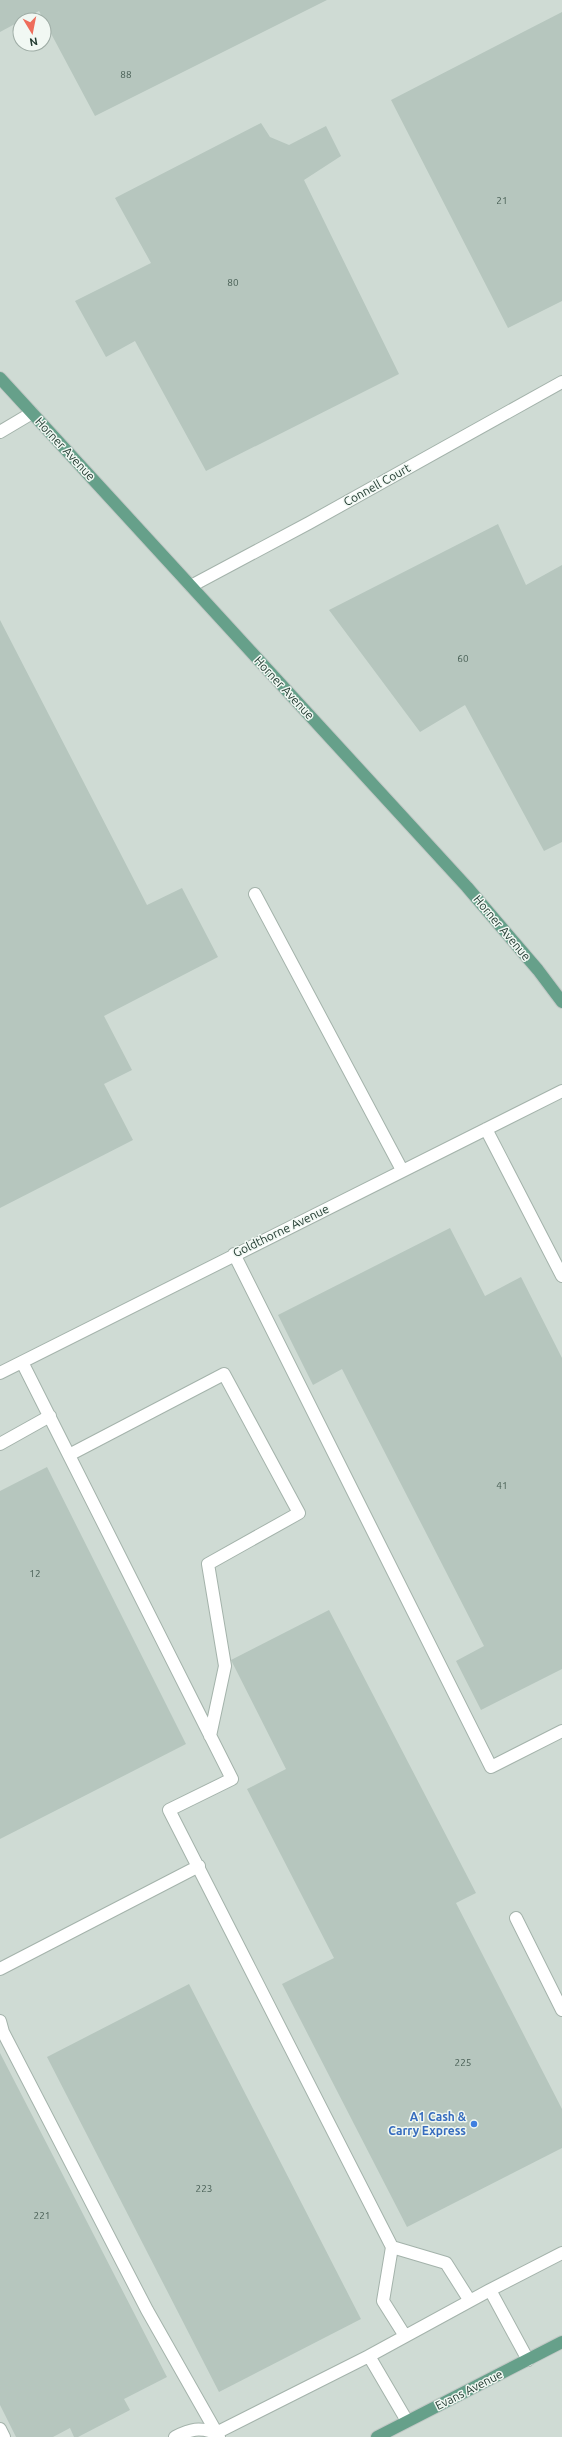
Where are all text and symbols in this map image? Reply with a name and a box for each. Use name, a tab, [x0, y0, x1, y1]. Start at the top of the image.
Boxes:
north arrow	[12, 12, 52, 52]
text: N	[29, 35, 39, 48]
house number: 88	[120, 69, 132, 80]
house number: 21	[496, 195, 508, 206]
house number: 80	[227, 277, 239, 288]
street label: Horner Avenue	[33, 415, 98, 483]
street label: Connell Court	[341, 461, 413, 508]
house number: 60	[457, 653, 469, 664]
street label: Horner Avenue	[252, 654, 317, 722]
street label: Horner Avenue	[471, 892, 533, 963]
street label: Goldthorne Avenue	[231, 1202, 331, 1259]
house number: 41	[496, 1480, 508, 1491]
house number: 12	[29, 1568, 41, 1579]
house number: 225	[455, 2057, 471, 2068]
place label: A1 Cash & Carry Express	[388, 2110, 467, 2137]
marker: A1 Cash & Carry Express	[469, 2119, 479, 2129]
house number: 223	[196, 2183, 212, 2194]
house number: 221	[34, 2210, 50, 2221]
street label: Evans Avenue	[433, 2367, 505, 2412]

